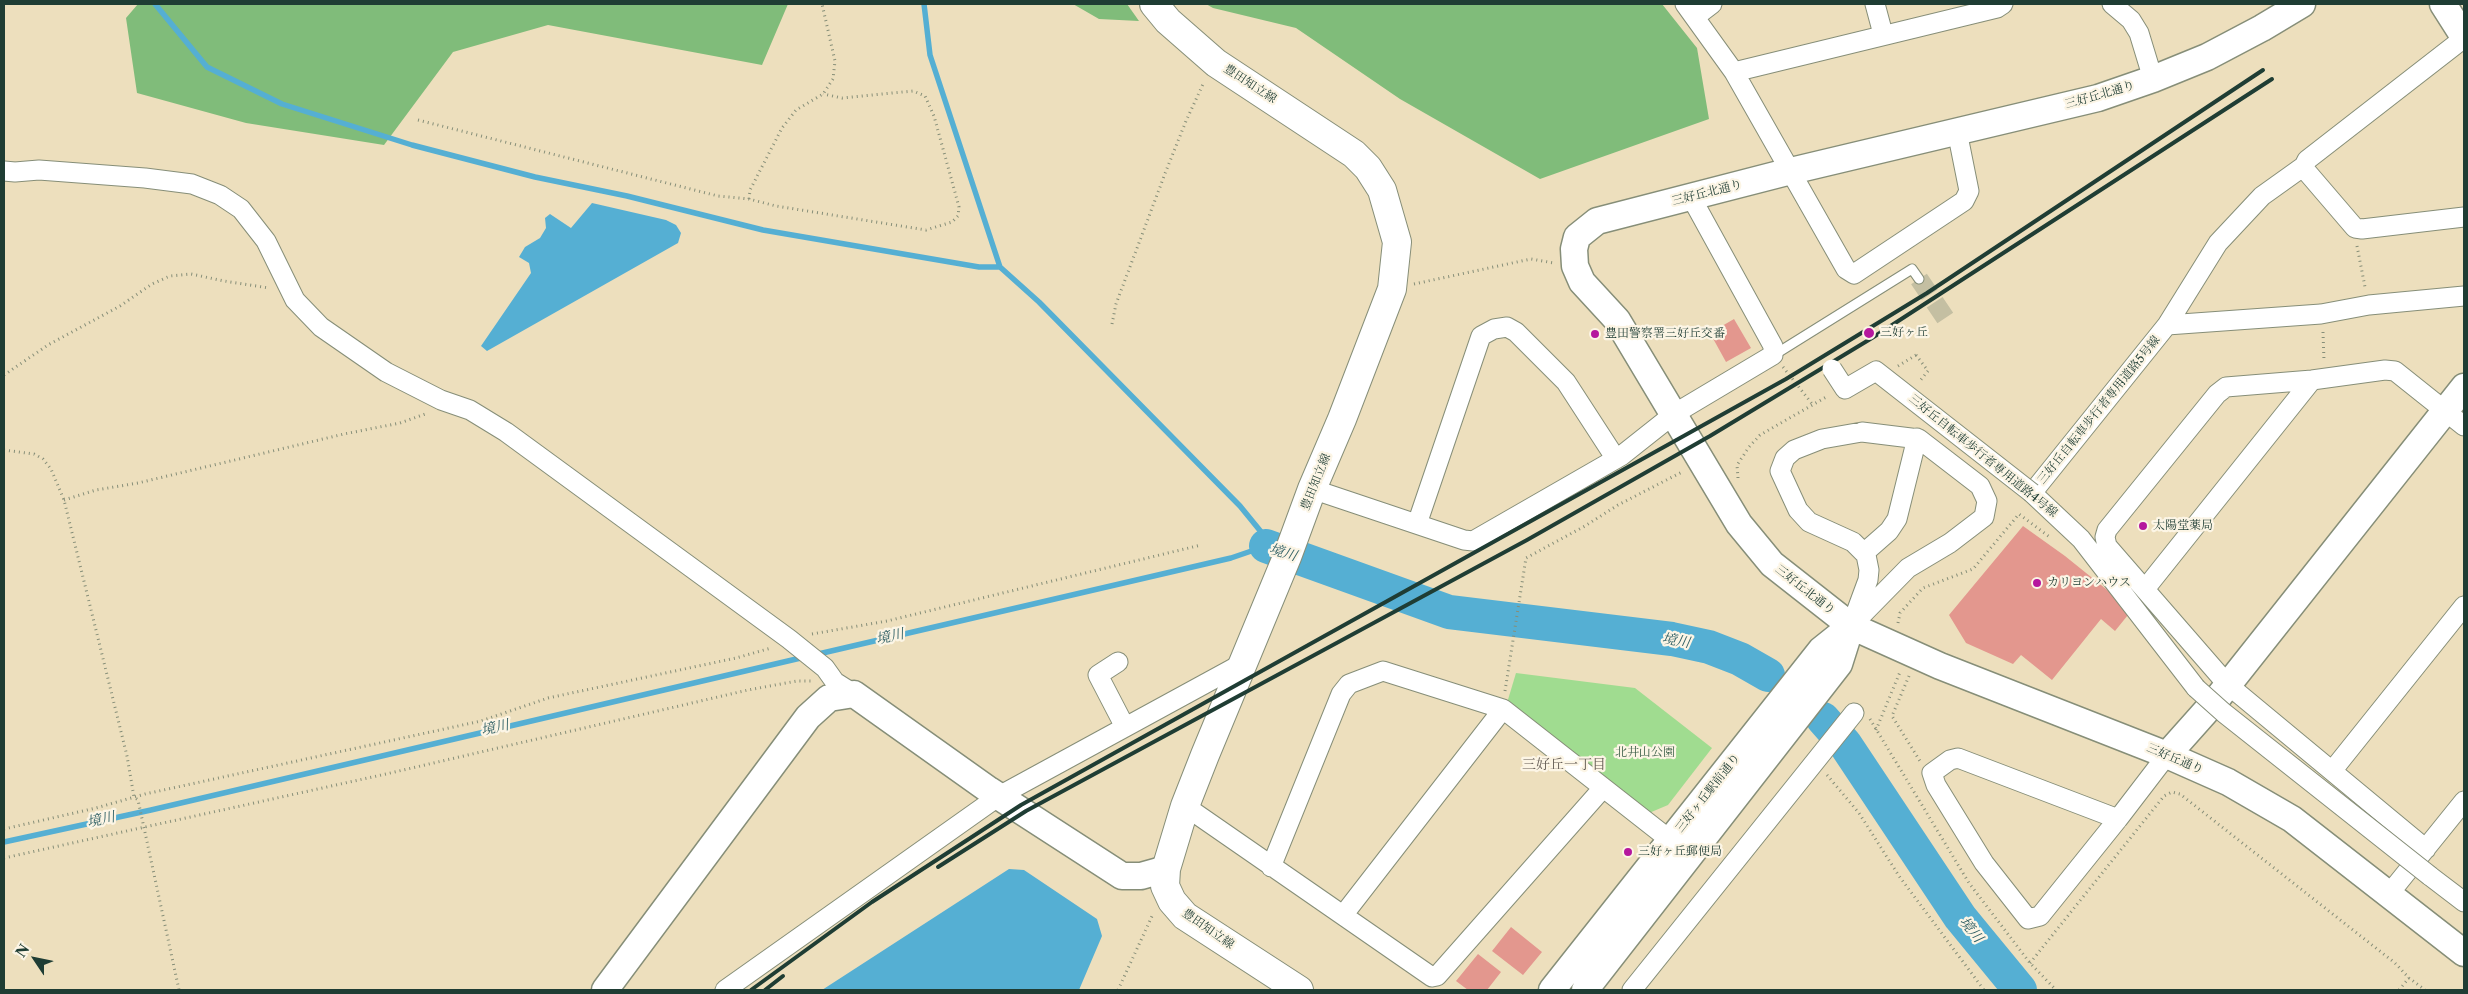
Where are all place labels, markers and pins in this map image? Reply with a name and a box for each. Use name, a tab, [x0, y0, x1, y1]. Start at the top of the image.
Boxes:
marker: 三好ヶ丘	[1862, 326, 1876, 340]
place label: 三好ヶ丘	[1880, 326, 1928, 340]
place label: 豊田警察署三好丘交番	[1605, 327, 1725, 341]
marker: 豊田警察署三好丘交番	[1589, 328, 1601, 340]
place label: 太陽堂薬局	[2153, 519, 2213, 533]
marker: 太陽堂薬局	[2137, 520, 2149, 532]
place label: カリヨンハウス	[2047, 576, 2131, 590]
marker: カリヨンハウス	[2031, 577, 2043, 589]
place label: 三好ヶ丘郵便局	[1638, 845, 1722, 859]
marker: 三好ヶ丘郵便局	[1622, 846, 1634, 858]

